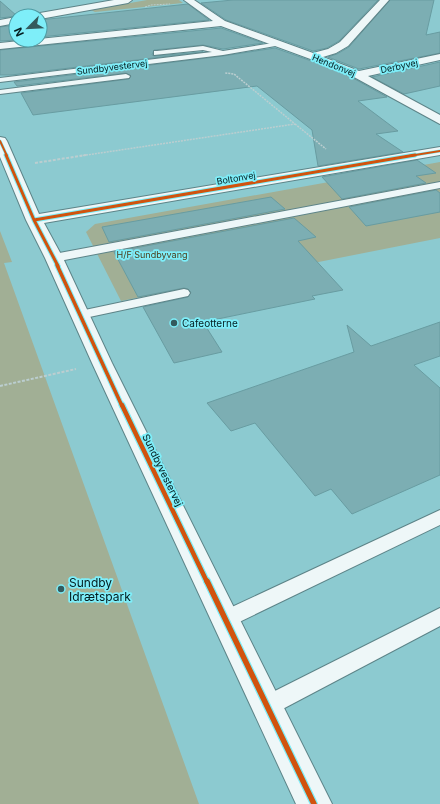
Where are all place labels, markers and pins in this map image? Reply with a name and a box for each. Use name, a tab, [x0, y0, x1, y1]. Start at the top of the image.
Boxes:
place label: Cafeotterne	[182, 317, 238, 329]
marker: Cafeotterne	[169, 318, 179, 328]
place label: Sundby Idrætspark	[69, 575, 131, 604]
marker: Sundby Idrætspark	[56, 584, 66, 594]

